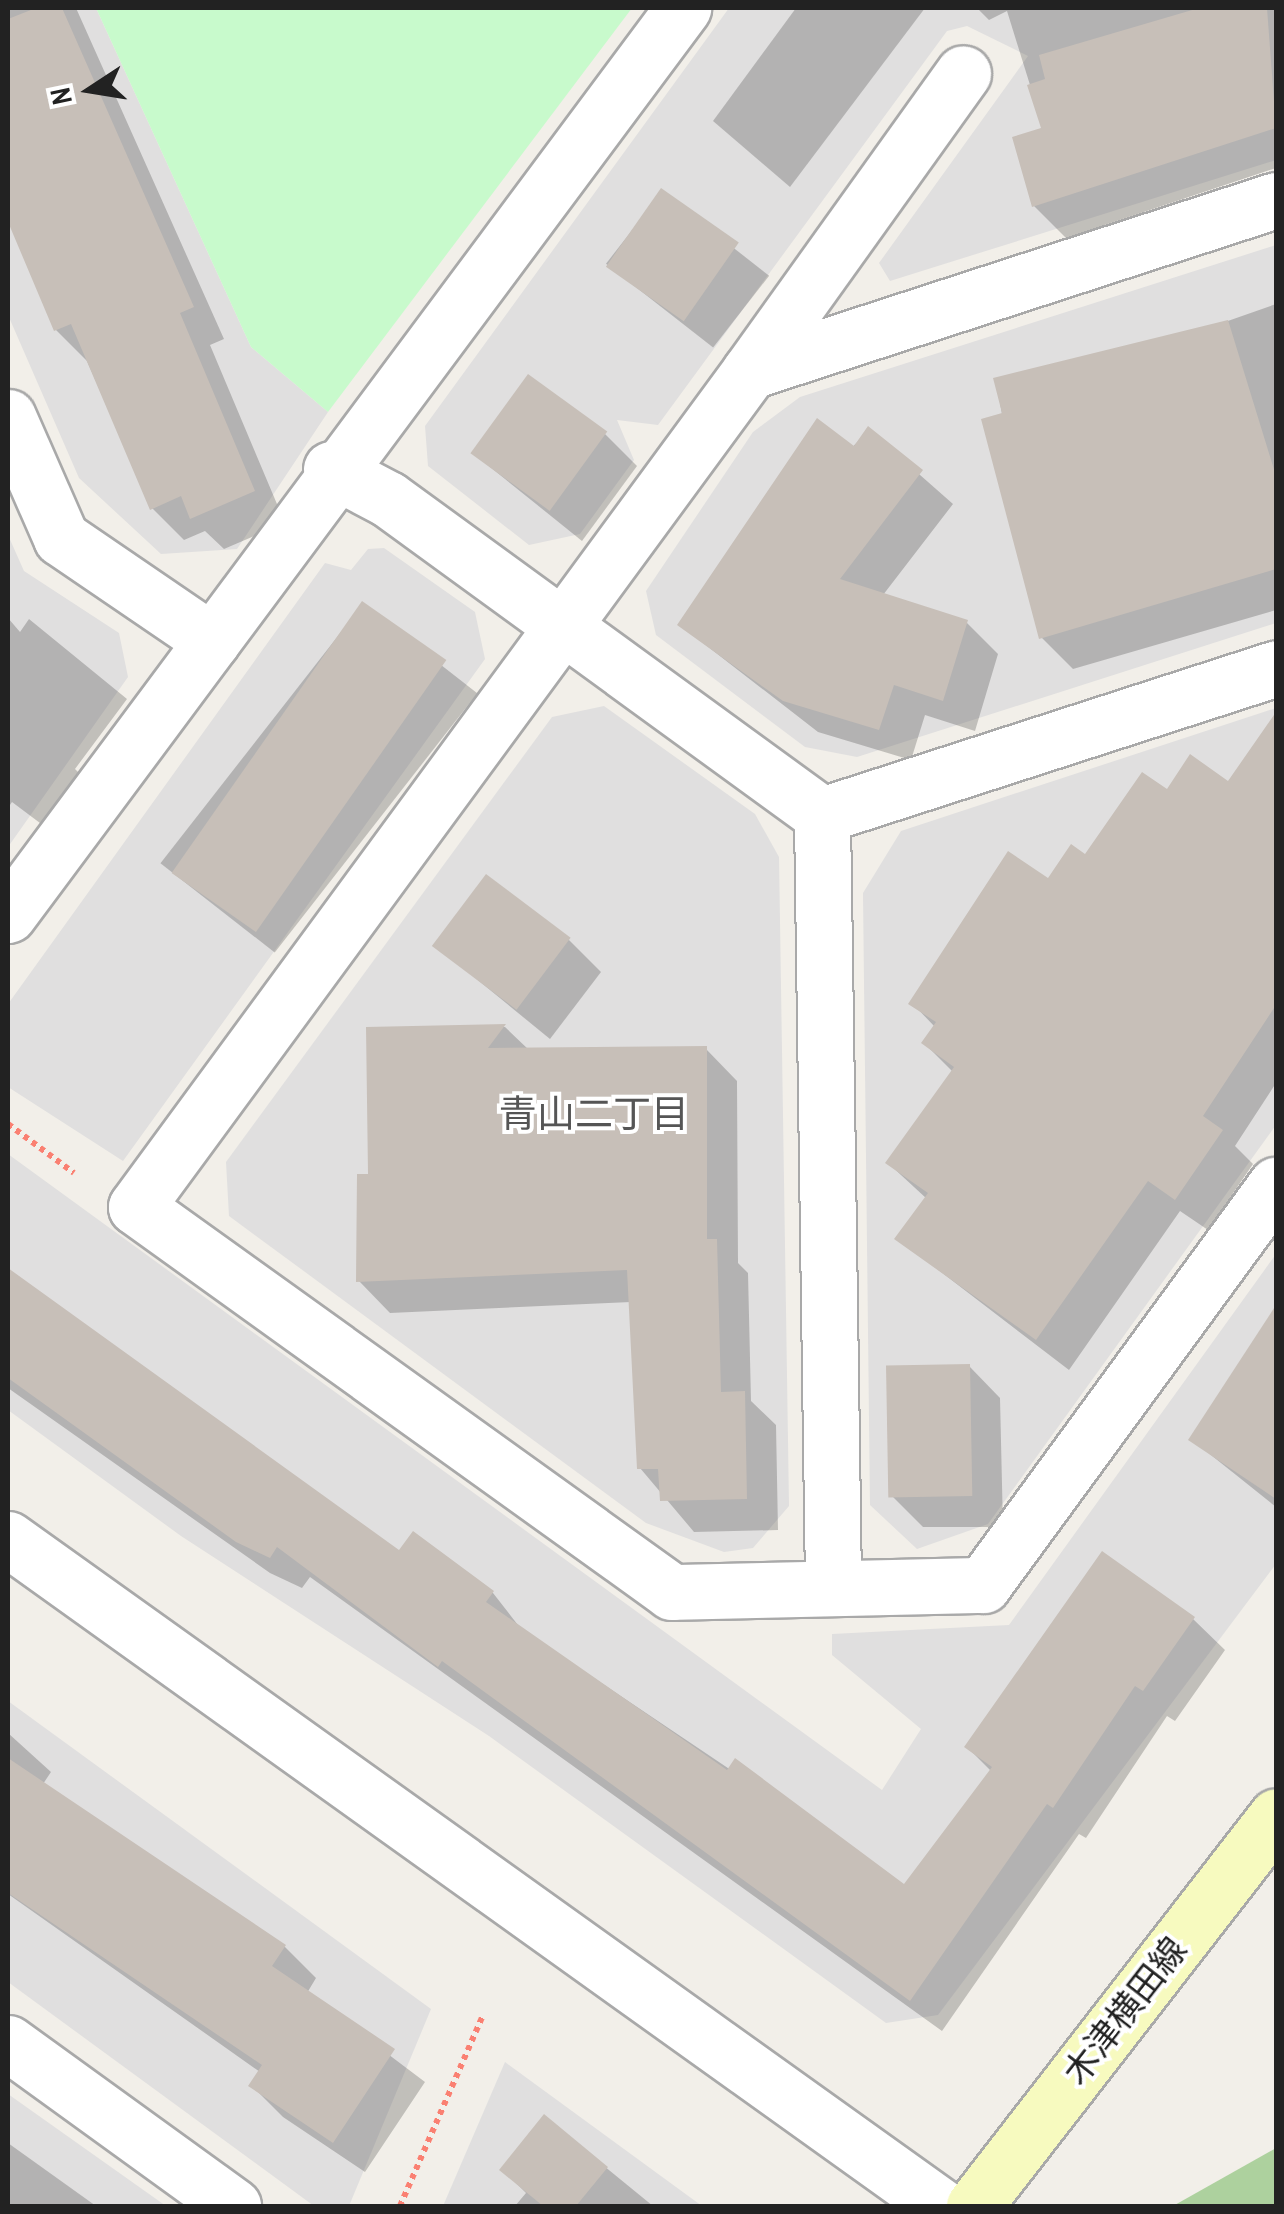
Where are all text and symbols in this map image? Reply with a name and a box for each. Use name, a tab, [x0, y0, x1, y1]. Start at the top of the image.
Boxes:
north arrow	[40, 40, 140, 140]
text: N	[40, 84, 81, 108]
district label: 青山二丁目	[499, 1091, 689, 1137]
street label: 木津横田線	[1055, 1929, 1195, 2093]

